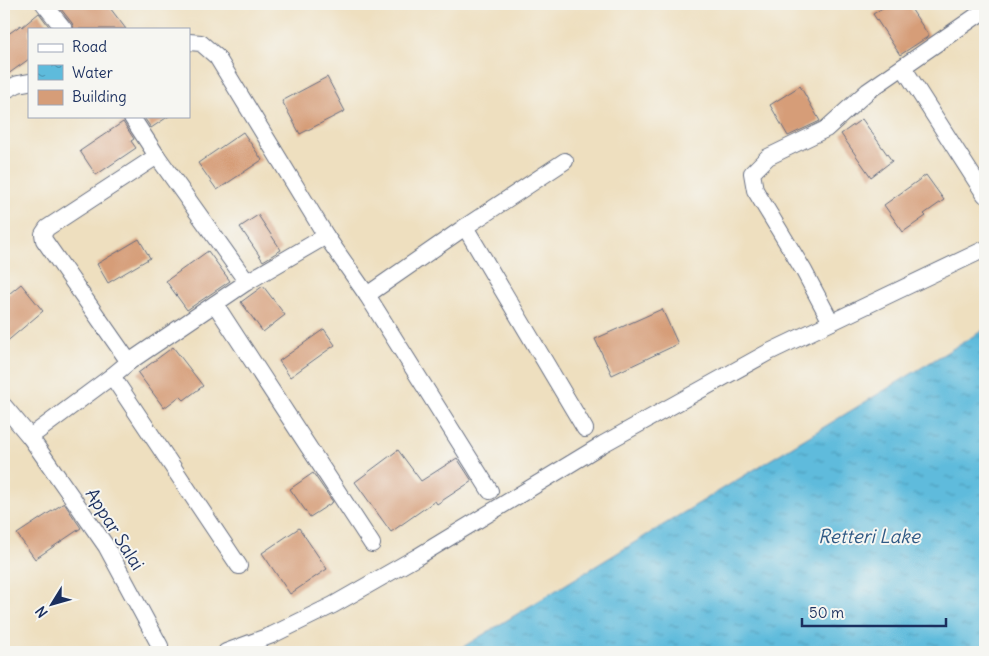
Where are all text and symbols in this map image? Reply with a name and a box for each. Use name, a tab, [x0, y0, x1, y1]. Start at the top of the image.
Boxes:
legend	[28, 28, 190, 118]
text: Road	[72, 37, 107, 56]
text: Water	[72, 63, 113, 82]
text: Building	[72, 87, 127, 106]
street label: Appar Salai	[81, 484, 149, 574]
water label: Retteri Lake	[818, 524, 922, 548]
north arrow	[28, 578, 78, 628]
scale bar	[802, 596, 945, 628]
text: N	[32, 603, 52, 621]
text: 50 m	[809, 603, 844, 622]

